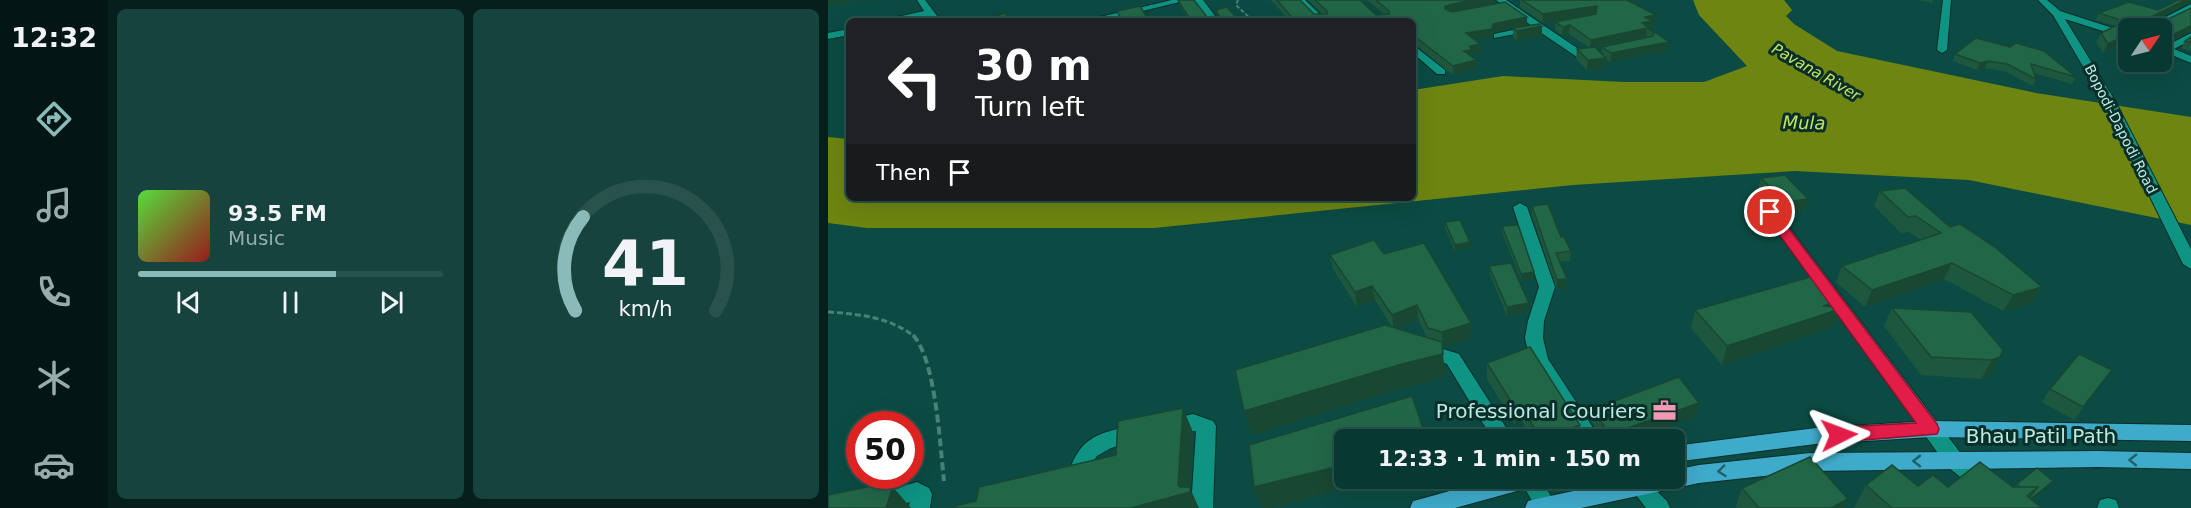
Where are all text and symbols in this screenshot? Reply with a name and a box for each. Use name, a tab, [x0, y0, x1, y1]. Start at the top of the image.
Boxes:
north arrow	[2118, 18, 2172, 72]
map controls	[2118, 18, 2172, 72]
text: 12:32	[11, 22, 97, 53]
water label: Pavana River	[1769, 40, 1864, 105]
text: 30 m	[975, 41, 1092, 90]
icon: left	[876, 42, 954, 120]
street label: Bopodi-Dapodi Road	[2081, 62, 2161, 196]
text: Turn left	[975, 91, 1085, 122]
icon: directions	[33, 98, 75, 140]
water label: Mula	[1782, 112, 1826, 133]
icon: arrive	[943, 156, 976, 189]
text: Then	[876, 160, 931, 185]
icon: music	[33, 184, 75, 226]
pin	[1744, 186, 1795, 237]
icon: arrive	[1753, 195, 1786, 228]
text: 93.5 FM	[228, 201, 327, 226]
text: Music	[228, 226, 285, 250]
text: 41	[602, 227, 689, 300]
icon: phone	[33, 271, 75, 313]
icon: previous	[172, 286, 205, 319]
icon: pause	[274, 286, 307, 319]
icon: next	[375, 286, 408, 319]
text: km/h	[619, 296, 673, 321]
icon: climate	[33, 357, 75, 399]
office icon: Professional Couriers	[1651, 398, 1677, 424]
place label: Professional Couriers	[1436, 399, 1646, 423]
position arrow	[1807, 403, 1871, 467]
speed limit sign: 50	[846, 411, 924, 489]
street label: Bhau Patil Path	[1966, 424, 2116, 448]
icon: car	[33, 444, 75, 486]
text: 12:33 · 1 min · 150 m	[1378, 446, 1641, 471]
one-way arrow	[2128, 453, 2137, 466]
one-way arrow	[1912, 455, 1921, 467]
one-way arrow	[1717, 464, 1727, 477]

